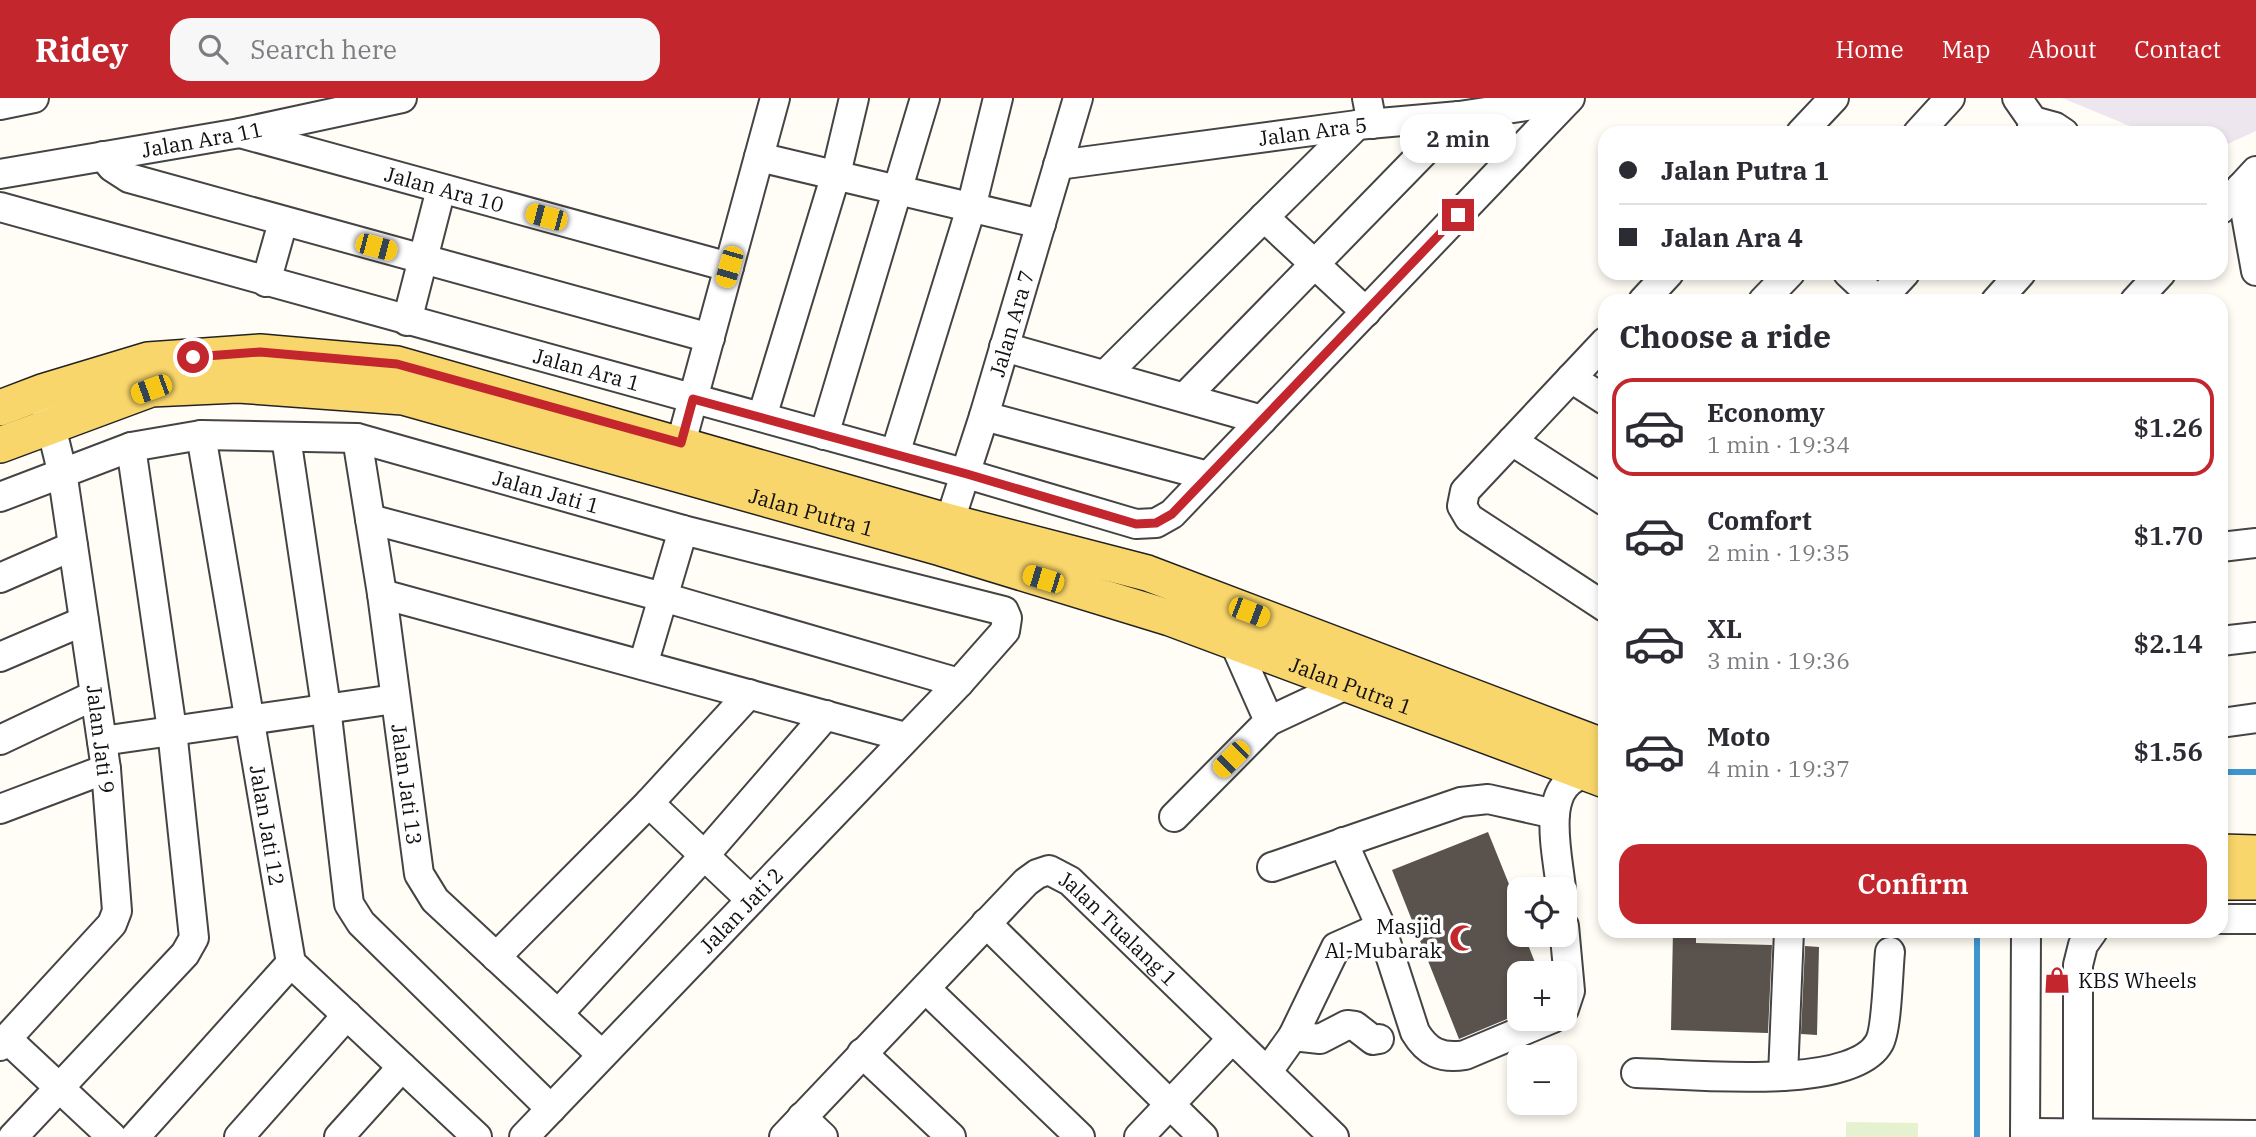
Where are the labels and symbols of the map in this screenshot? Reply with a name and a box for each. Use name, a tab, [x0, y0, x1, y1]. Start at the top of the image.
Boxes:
street label: Jalan Ara 5	[1256, 110, 1368, 152]
callout: 2 min	[1400, 114, 1516, 162]
street label: Jalan Ara 11	[139, 115, 265, 164]
street label: Jalan Ara 10	[382, 159, 507, 219]
route end	[1442, 199, 1474, 231]
car	[523, 201, 570, 233]
car	[353, 231, 400, 263]
car	[714, 244, 745, 290]
street label: Jalan Ara 7	[982, 267, 1040, 380]
route start	[177, 341, 209, 373]
street label: Jalan Ara 1	[530, 341, 644, 397]
car	[128, 372, 175, 406]
street label: Jalan Jati 1	[490, 463, 603, 520]
street label: Jalan Putra 1	[746, 481, 877, 543]
car	[1020, 563, 1067, 595]
car	[1226, 595, 1273, 629]
street label: Jalan Putra 1	[1286, 650, 1416, 721]
street label: Jalan Jati 9	[80, 683, 122, 795]
street label: Jalan Jati 13	[385, 722, 429, 847]
car	[1209, 737, 1254, 781]
street label: Jalan Jati 12	[243, 763, 292, 888]
street label: Jalan Jati 2	[693, 861, 789, 959]
street label: Jalan Tualang 1	[1055, 864, 1184, 992]
place label: Masjid Al-Mubarak	[1325, 912, 1443, 964]
mosque icon: Masjid Al-Mubarak	[1448, 923, 1478, 953]
shop icon: KBS Wheels	[2042, 965, 2072, 995]
place label: KBS Wheels	[2078, 966, 2197, 994]

